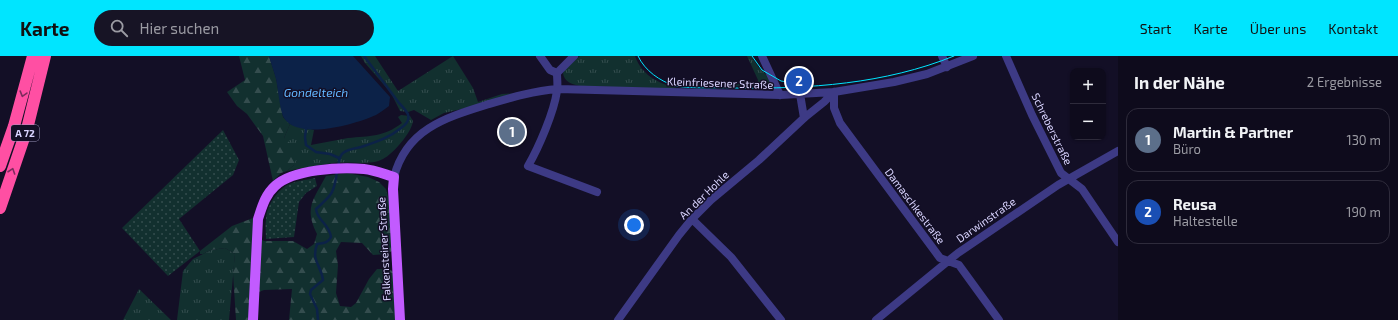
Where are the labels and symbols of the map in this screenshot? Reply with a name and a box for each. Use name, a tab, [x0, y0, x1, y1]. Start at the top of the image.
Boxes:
pin: 2	[786, 66, 812, 96]
street label: Kleinfriesener Straße	[667, 74, 774, 91]
water label: Gondelteich	[284, 85, 348, 99]
one-way arrow	[19, 90, 28, 97]
street label: Schreberstraße	[1029, 91, 1075, 167]
pin: 1	[499, 117, 525, 147]
road number: A 72	[11, 125, 39, 141]
street label: Damaschkestraße	[883, 165, 948, 246]
one-way arrow	[8, 167, 16, 174]
street label: An der Hohle	[676, 168, 731, 221]
street label: Darwinstraße	[954, 194, 1018, 245]
street label: Falkensteiner Straße	[374, 197, 393, 301]
your location	[624, 215, 644, 235]

